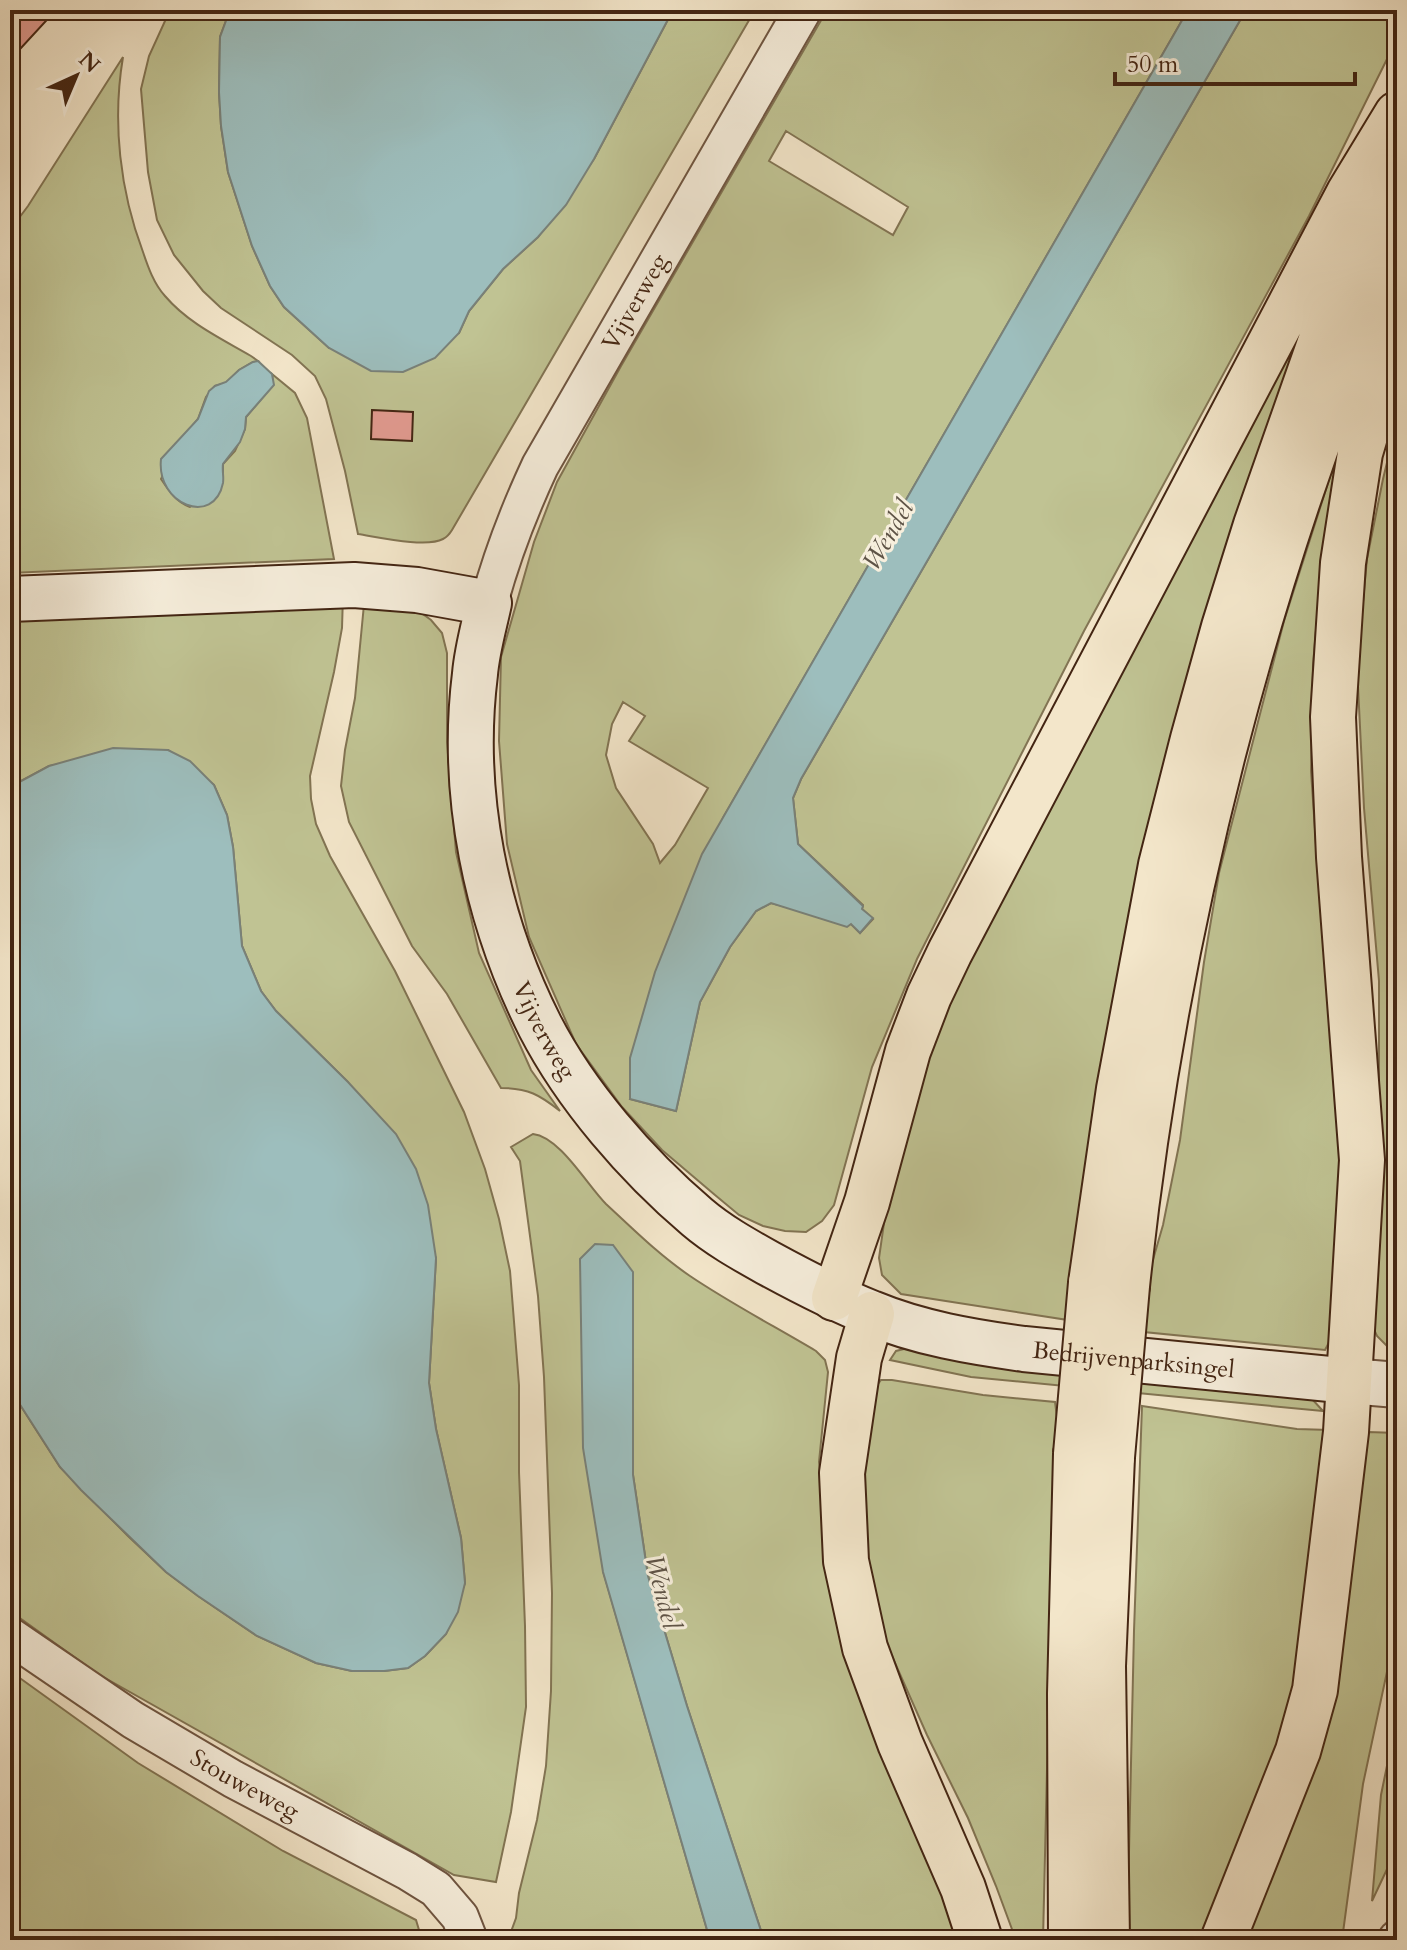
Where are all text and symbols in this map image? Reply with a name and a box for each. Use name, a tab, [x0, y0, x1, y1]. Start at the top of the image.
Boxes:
north arrow	[36, 36, 116, 116]
scale bar	[1115, 36, 1355, 86]
text: N	[72, 45, 106, 80]
text: 50 m	[1127, 48, 1179, 81]
street label: Vijverweg	[594, 247, 676, 356]
water label: Wendel	[854, 493, 922, 576]
street label: Vijverweg	[505, 976, 584, 1086]
street label: Bedrijvenparksingel	[1031, 1333, 1236, 1386]
water label: Wendel	[637, 1551, 689, 1634]
street label: Stouweweg	[184, 1741, 305, 1828]

